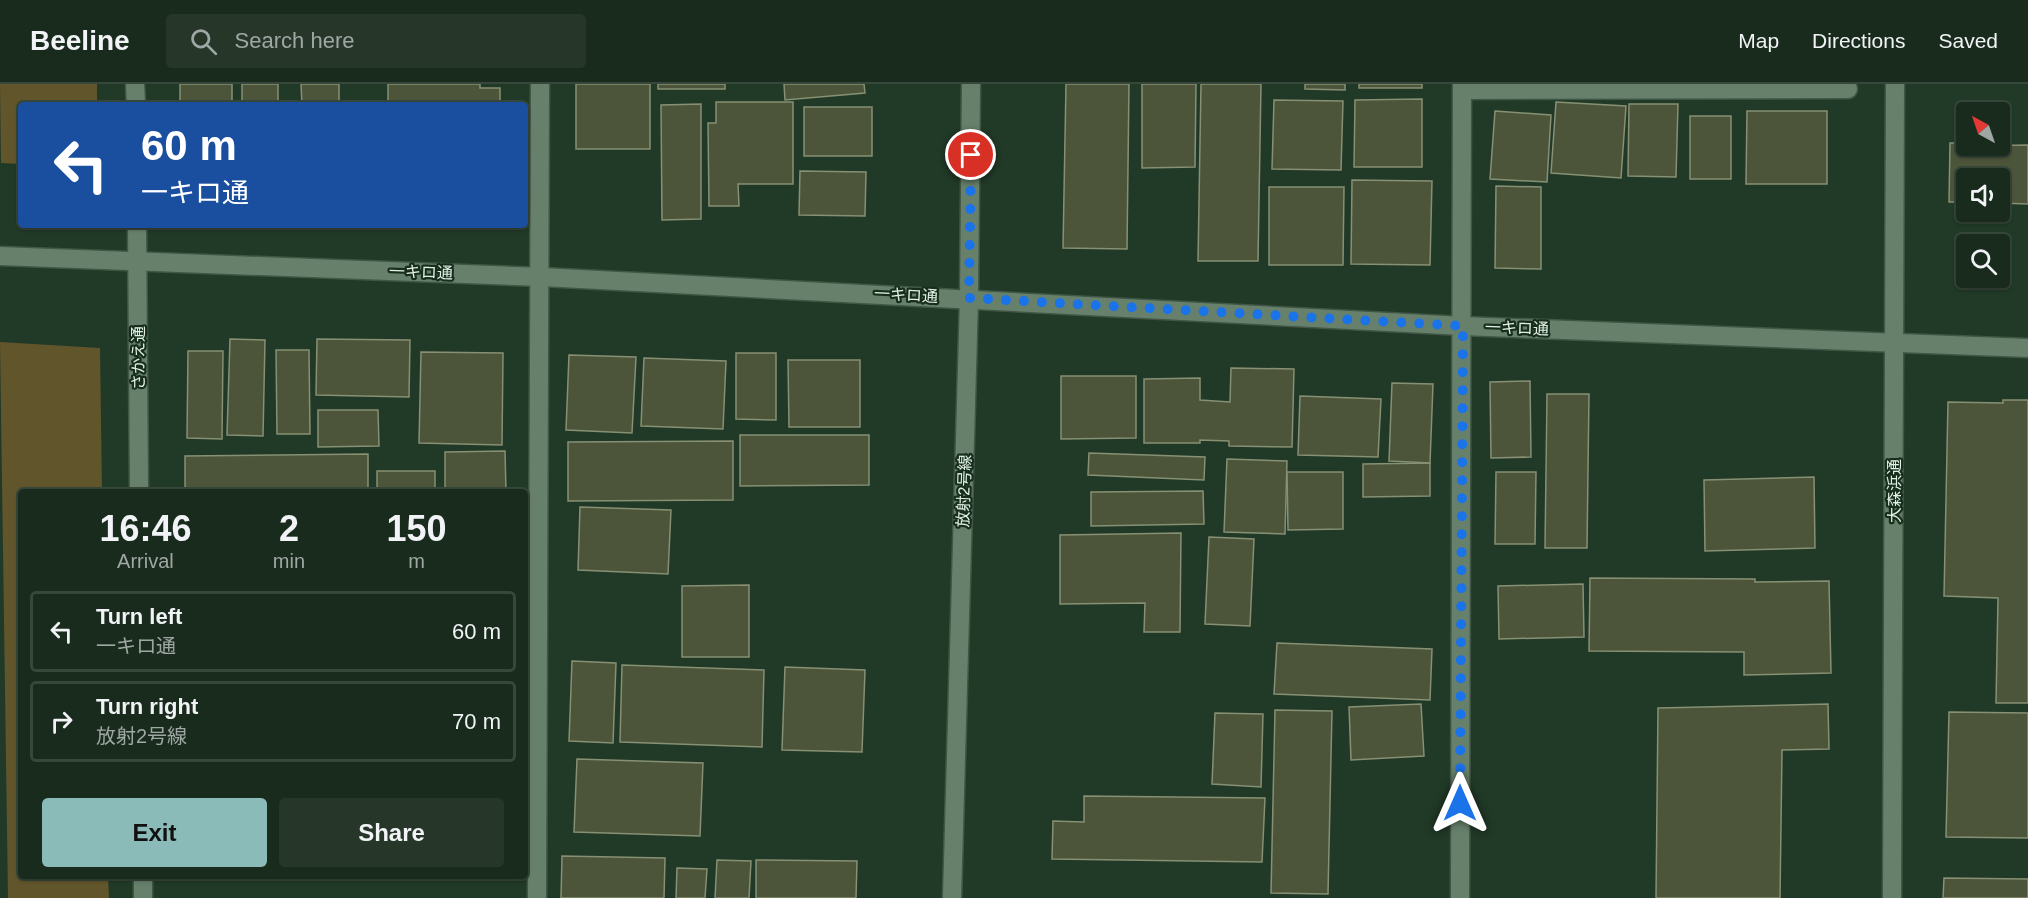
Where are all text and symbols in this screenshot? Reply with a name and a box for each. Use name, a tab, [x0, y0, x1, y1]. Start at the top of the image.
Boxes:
search box	[166, 14, 586, 68]
text: Beeline	[30, 25, 130, 56]
icon: search	[187, 25, 220, 58]
text: Search here	[235, 28, 354, 53]
text: Map	[1738, 29, 1779, 52]
text: Directions	[1812, 29, 1905, 52]
text: Saved	[1938, 29, 1998, 52]
north arrow	[1956, 102, 2010, 156]
map controls	[1956, 102, 2010, 288]
text: 60 m	[141, 122, 237, 169]
icon: left	[42, 126, 120, 204]
pin	[945, 129, 996, 180]
icon: arrive	[954, 138, 987, 171]
button: sound	[1956, 168, 2010, 222]
text: 一キロ通	[141, 178, 249, 208]
button: search	[1956, 234, 2010, 288]
street label: 一キロ通	[389, 262, 453, 282]
street label: 一キロ通	[874, 285, 938, 305]
street label: 一キロ通	[1485, 318, 1549, 338]
street label: さかえ通	[130, 326, 147, 390]
street label: 放射2号線	[954, 454, 974, 528]
street label: 大森浜通	[1886, 459, 1903, 523]
text: 16:46	[99, 508, 191, 549]
text: 2	[279, 508, 299, 549]
text: 150	[386, 508, 447, 549]
text: Arrival	[117, 550, 174, 572]
text: min	[273, 550, 305, 572]
text: m	[408, 550, 425, 572]
text: Turn left	[96, 604, 182, 629]
icon: left	[45, 615, 78, 648]
text: 60 m	[452, 619, 501, 644]
text: 一キロ通	[96, 635, 176, 657]
text: Turn right	[96, 694, 198, 719]
icon: right	[45, 705, 78, 738]
text: 70 m	[452, 709, 501, 734]
text: 放射2号線	[96, 725, 187, 747]
position arrow	[1428, 771, 1492, 835]
button: Exit	[42, 798, 267, 867]
button: Share	[279, 798, 504, 867]

